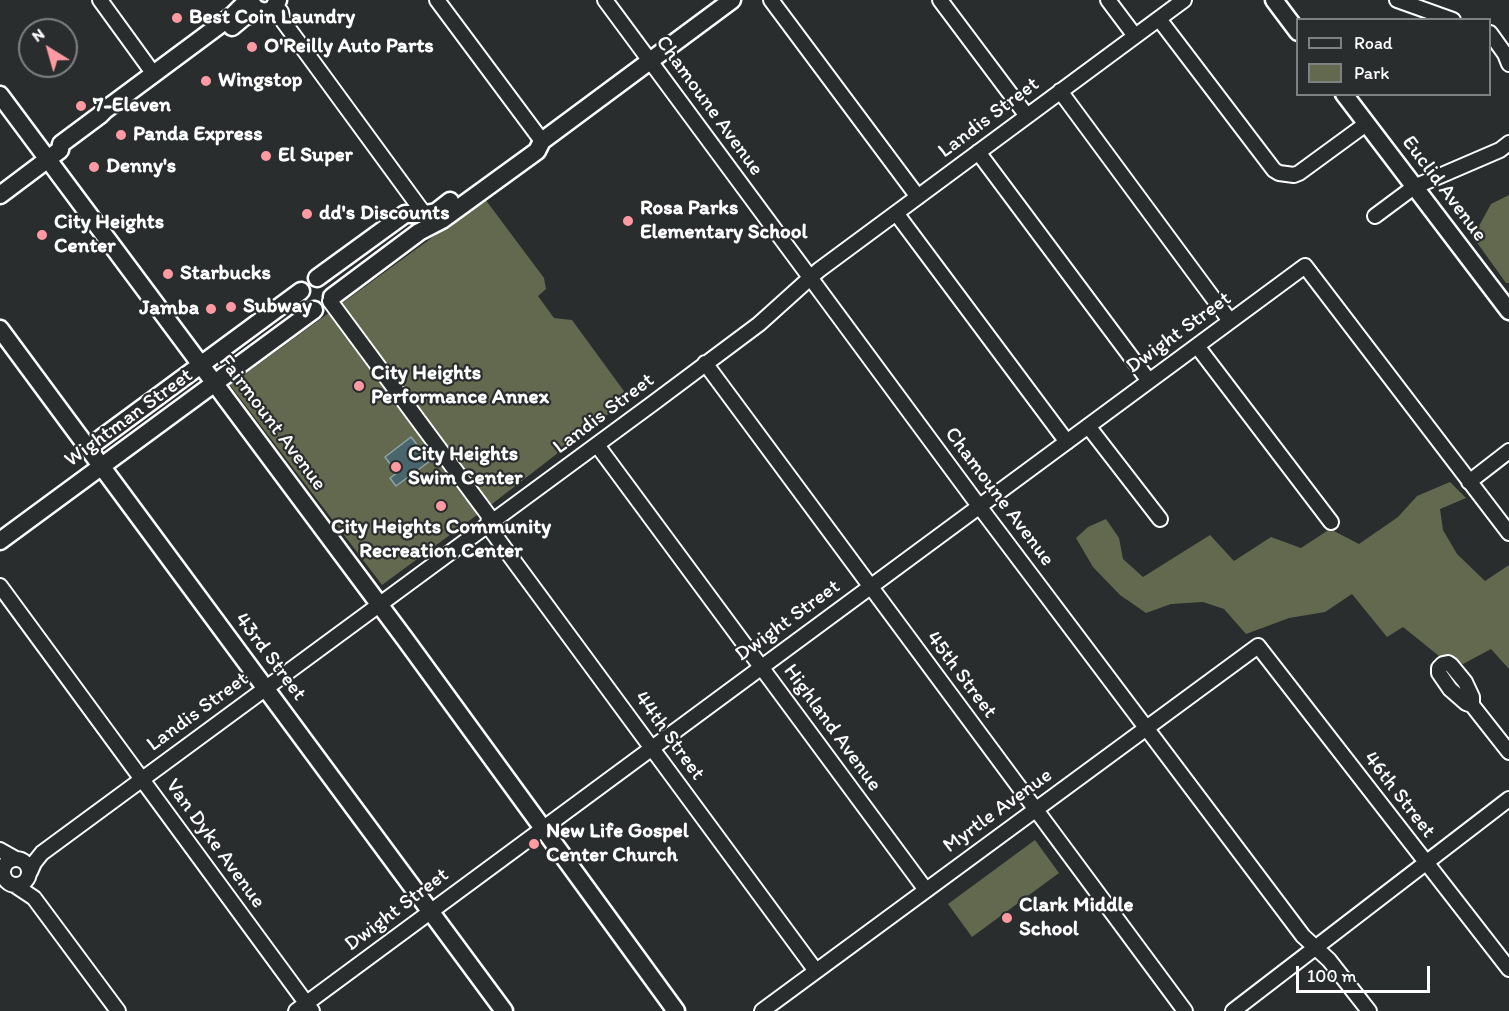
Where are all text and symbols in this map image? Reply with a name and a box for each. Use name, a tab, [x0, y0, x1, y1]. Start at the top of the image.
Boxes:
place label: Best Coin Laundry	[189, 5, 355, 31]
marker: Best Coin Laundry	[170, 11, 184, 25]
north arrow	[18, 18, 78, 78]
legend	[1296, 18, 1491, 96]
text: N	[28, 24, 48, 46]
street label: Chamoune Avenue	[650, 31, 768, 181]
text: Road	[1354, 32, 1393, 54]
place label: O'Reilly Auto Parts	[264, 34, 434, 60]
marker: O'Reilly Auto Parts	[245, 40, 259, 54]
text: Park	[1354, 62, 1389, 84]
place label: Wingstop	[218, 68, 302, 94]
street label: Landis Street	[934, 72, 1044, 164]
marker: Wingstop	[199, 74, 213, 88]
place label: 7-Eleven	[93, 93, 171, 119]
marker: 7-Eleven	[74, 99, 88, 113]
place label: Panda Express	[133, 122, 263, 148]
marker: Panda Express	[114, 128, 128, 142]
street label: Euclid Avenue	[1396, 131, 1492, 247]
place label: El Super	[278, 143, 353, 169]
marker: El Super	[259, 149, 273, 163]
place label: Denny's	[106, 154, 176, 180]
marker: Denny's	[87, 160, 101, 174]
place label: Rosa Parks Elementary School	[640, 196, 807, 246]
place label: dd's Discounts	[319, 201, 450, 227]
marker: dd's Discounts	[300, 207, 314, 221]
place label: City Heights Center	[54, 210, 164, 260]
marker: Rosa Parks Elementary School	[621, 214, 635, 228]
marker: City Heights Center	[35, 228, 49, 242]
place label: Starbucks	[180, 261, 271, 287]
marker: Starbucks	[161, 267, 175, 281]
street label: Dwight Street	[1122, 286, 1236, 380]
place label: Subway	[243, 294, 312, 320]
place label: Jamba	[139, 296, 199, 322]
marker: Subway	[224, 300, 238, 314]
marker: Jamba	[204, 302, 218, 316]
street label: Fairmount Avenue	[213, 350, 331, 496]
place label: City Heights Performance Annex	[371, 361, 549, 411]
street label: Wightman Street	[60, 363, 198, 473]
street label: Landis Street	[549, 368, 659, 460]
marker: City Heights Performance Annex	[352, 379, 366, 393]
street label: Chamoune Avenue	[939, 423, 1059, 571]
place label: City Heights Swim Center	[408, 442, 523, 492]
marker: City Heights Swim Center	[389, 460, 403, 474]
marker: City Heights Community Recreation Center	[434, 499, 448, 513]
place label: City Heights Community Recreation Center	[331, 515, 551, 565]
street label: Dwight Street	[731, 574, 845, 668]
street label: 43rd Street	[229, 608, 311, 706]
street label: 45th Street	[920, 626, 1002, 724]
street label: Highland Avenue	[777, 659, 887, 797]
street label: Landis Street	[142, 667, 254, 757]
street label: 44th Street	[628, 686, 710, 786]
street label: 46th Street	[1357, 747, 1441, 843]
street label: Myrtle Avenue	[939, 763, 1057, 859]
street label: Van Dyke Avenue	[160, 774, 270, 914]
place label: New Life Gospel Center Church	[546, 819, 689, 869]
marker: New Life Gospel Center Church	[527, 837, 541, 851]
street label: Dwight Street	[340, 863, 454, 957]
place label: Clark Middle School	[1019, 893, 1134, 943]
marker: Clark Middle School	[1000, 911, 1014, 925]
scale bar	[1299, 954, 1432, 992]
text: 100 m	[1307, 965, 1357, 987]

